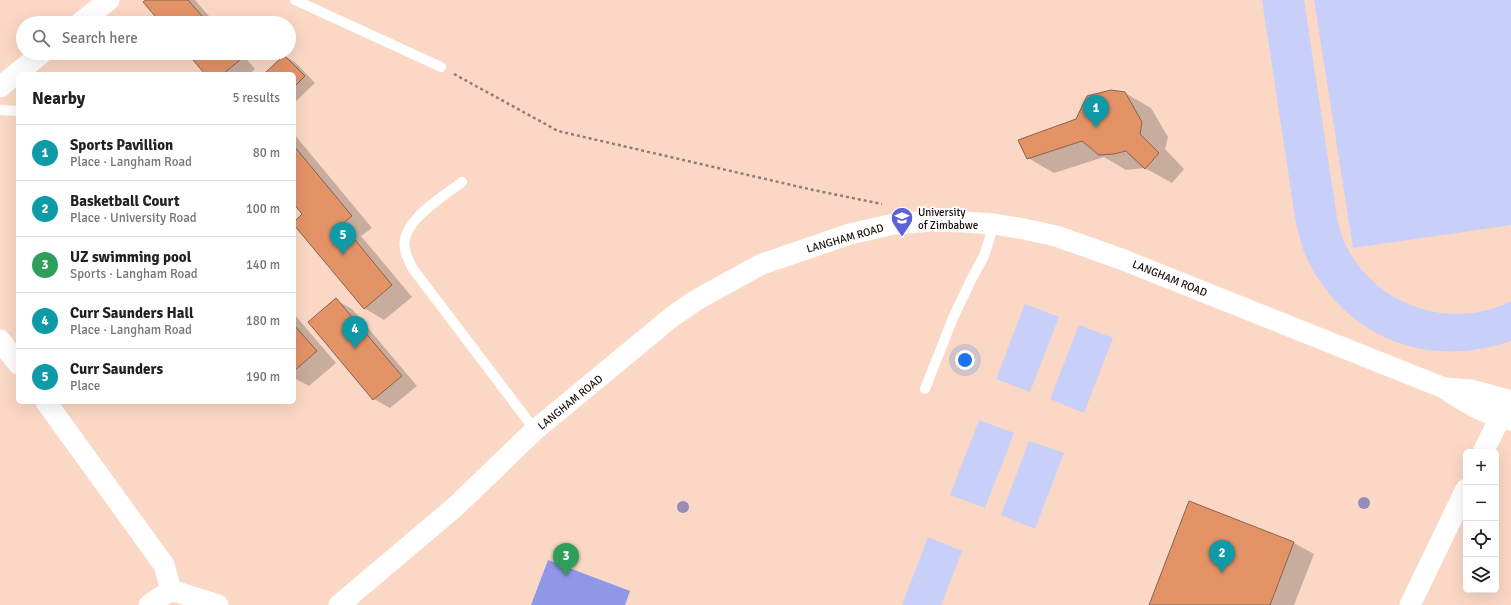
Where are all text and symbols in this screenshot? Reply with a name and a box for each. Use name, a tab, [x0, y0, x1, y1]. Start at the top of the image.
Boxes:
search box	[16, 16, 296, 60]
icon: search	[30, 27, 52, 49]
text: Search here	[62, 29, 138, 47]
text: Nearby	[32, 88, 85, 109]
text: 5 results	[232, 90, 280, 106]
pin: 1	[1083, 95, 1109, 128]
text: Sports Pavillion	[70, 136, 173, 154]
text: 1	[41, 145, 49, 161]
text: 80 m	[253, 145, 280, 161]
text: Place · Langham Road	[70, 154, 192, 170]
text: Basketball Court	[70, 192, 180, 210]
text: 2	[41, 201, 49, 217]
text: 100 m	[246, 201, 280, 217]
school or university icon: University of Zimbabwe	[889, 205, 915, 238]
place label: University of Zimbabwe	[918, 206, 978, 232]
text: Place · University Road	[70, 210, 197, 226]
street label: LANGHAM ROAD	[805, 221, 885, 256]
pin: 5	[330, 222, 356, 255]
text: UZ swimming pool	[70, 248, 191, 266]
text: 3	[41, 257, 49, 273]
text: 140 m	[246, 257, 280, 273]
street label: LANGHAM ROAD	[1130, 257, 1209, 299]
text: Sports · Langham Road	[70, 266, 198, 282]
text: Curr Saunders Hall	[70, 304, 194, 322]
text: 4	[41, 313, 49, 329]
text: 180 m	[246, 313, 280, 329]
pin: 4	[342, 316, 368, 349]
text: Place · Langham Road	[70, 322, 192, 338]
your location	[955, 350, 975, 370]
text: Curr Saunders	[70, 360, 163, 378]
text: 5	[41, 369, 49, 385]
text: 190 m	[246, 369, 280, 385]
street label: LANGHAM ROAD	[535, 372, 605, 433]
text: Place	[70, 378, 100, 394]
map controls	[1463, 449, 1499, 593]
button: +	[1463, 449, 1499, 485]
button: −	[1463, 485, 1499, 521]
button: locate	[1463, 521, 1499, 557]
pin: 2	[1209, 540, 1235, 573]
pin: 3	[553, 543, 579, 576]
button: layers	[1463, 557, 1499, 593]

